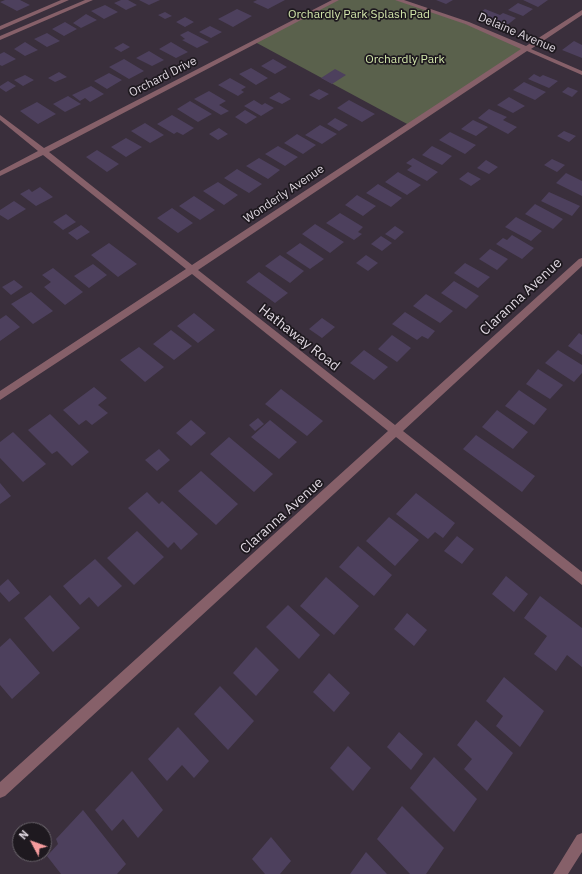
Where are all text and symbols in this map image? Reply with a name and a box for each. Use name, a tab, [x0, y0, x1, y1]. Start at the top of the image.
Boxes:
park label: Orchardly Park Splash Pad	[288, 8, 430, 22]
street label: Delaine Avenue	[476, 10, 558, 56]
park label: Orchardly Park	[365, 53, 445, 67]
street label: Orchard Drive	[127, 54, 199, 100]
street label: Wonderly Avenue	[241, 162, 327, 226]
street label: Claranna Avenue	[477, 255, 565, 339]
street label: Hathaway Road	[255, 301, 343, 375]
street label: Claranna Avenue	[237, 474, 327, 558]
north arrow	[12, 822, 52, 862]
text: N	[16, 827, 32, 842]

